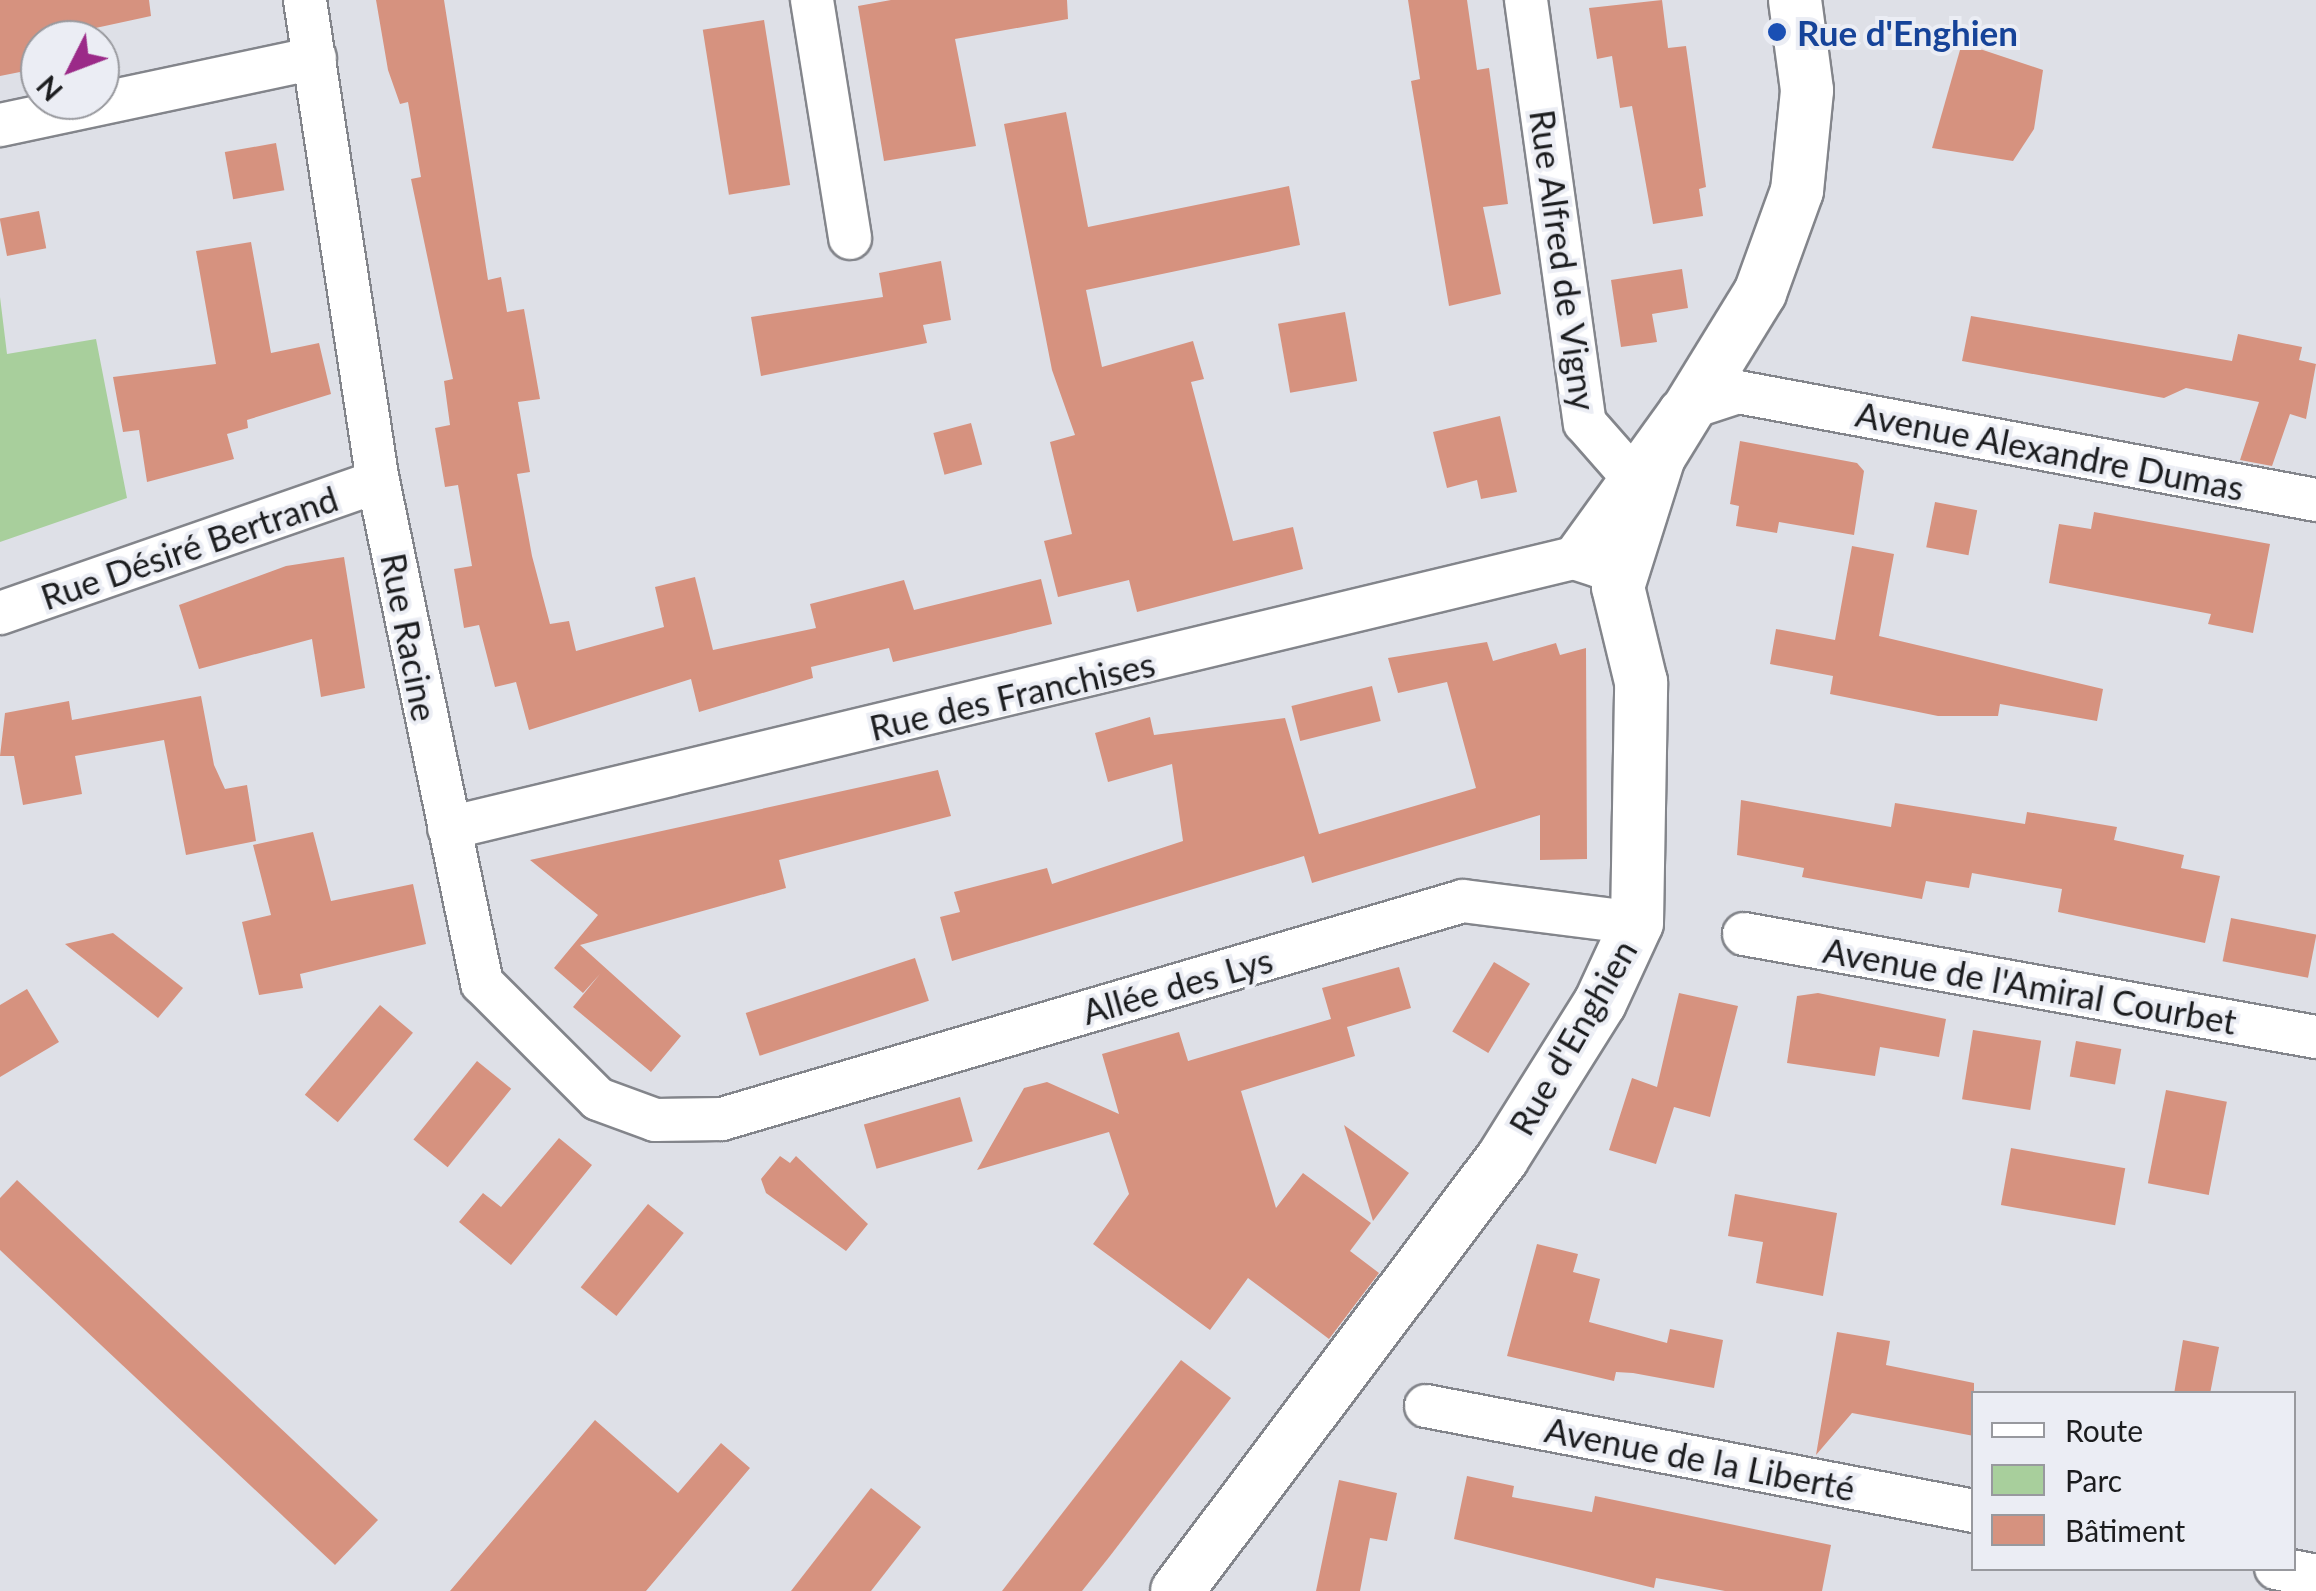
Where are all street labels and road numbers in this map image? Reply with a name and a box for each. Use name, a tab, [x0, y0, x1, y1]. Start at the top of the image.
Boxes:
street label: Rue Alfred de Vigny	[1522, 106, 1606, 414]
street label: Avenue Alexandre Dumas	[1852, 392, 2248, 508]
street label: Rue Désiré Bertrand	[35, 476, 343, 618]
street label: Rue Racine	[373, 549, 447, 725]
street label: Rue des Franchises	[865, 642, 1159, 748]
street label: Avenue de l'Amiral Courbet	[1820, 928, 2240, 1042]
street label: Rue d'Enghien	[1499, 932, 1645, 1142]
street label: Allée des Lys	[1077, 938, 1277, 1032]
street label: Avenue de la Liberté	[1542, 1407, 1858, 1509]

